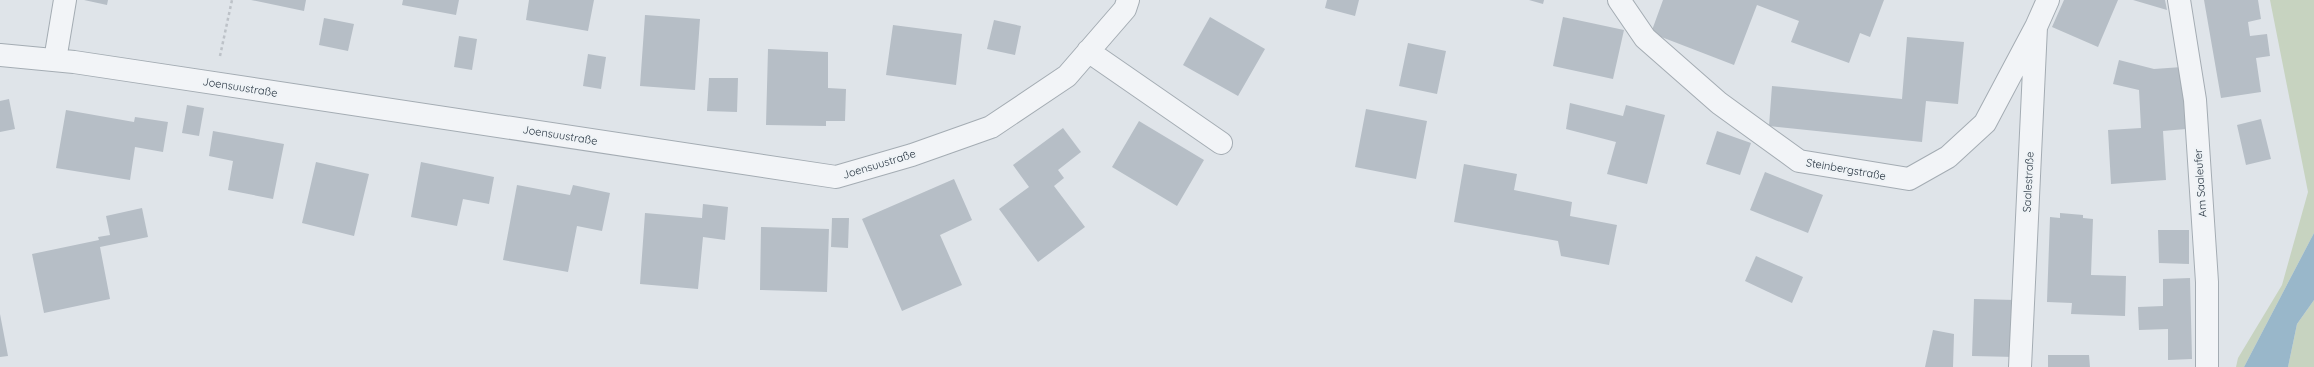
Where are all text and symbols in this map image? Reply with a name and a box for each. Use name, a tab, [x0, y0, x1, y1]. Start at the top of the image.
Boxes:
street label: Joensuustraße	[202, 74, 278, 100]
street label: Joensuustraße	[522, 122, 598, 148]
street label: Joensuustraße	[841, 146, 917, 182]
street label: Am Saaleufer	[2191, 148, 2209, 218]
street label: Saalestraße	[2019, 151, 2037, 213]
street label: Steinbergstraße	[1805, 155, 1887, 183]

